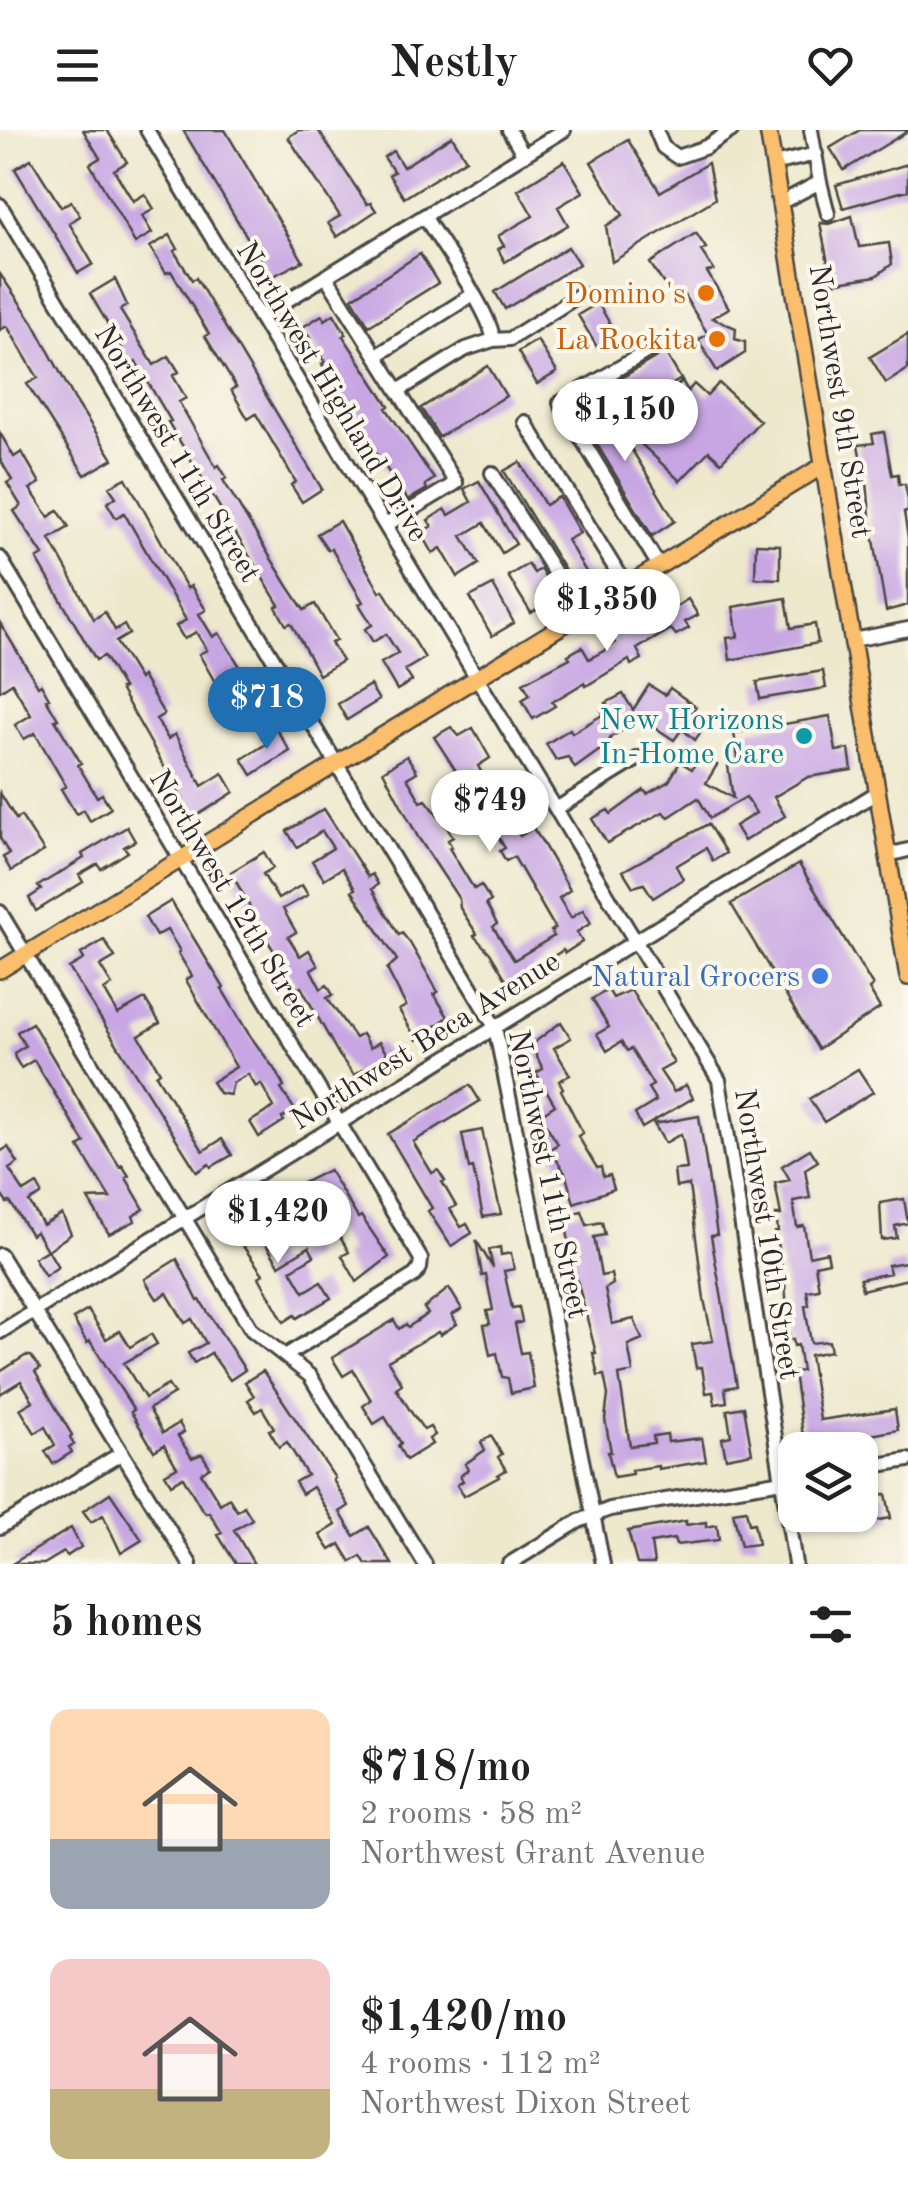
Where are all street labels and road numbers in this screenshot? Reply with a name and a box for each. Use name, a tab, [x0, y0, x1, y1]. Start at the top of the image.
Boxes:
street label: Northwest Highland Drive	[230, 237, 433, 547]
street label: Northwest 9th Street	[803, 262, 875, 540]
street label: Northwest 11th Street	[88, 320, 265, 588]
street label: Northwest 12th Street	[143, 765, 320, 1033]
street label: Northwest Beca Avenue	[286, 947, 566, 1137]
street label: Northwest 11th Street	[502, 1027, 592, 1321]
street label: Northwest 10th Street	[728, 1087, 804, 1382]

